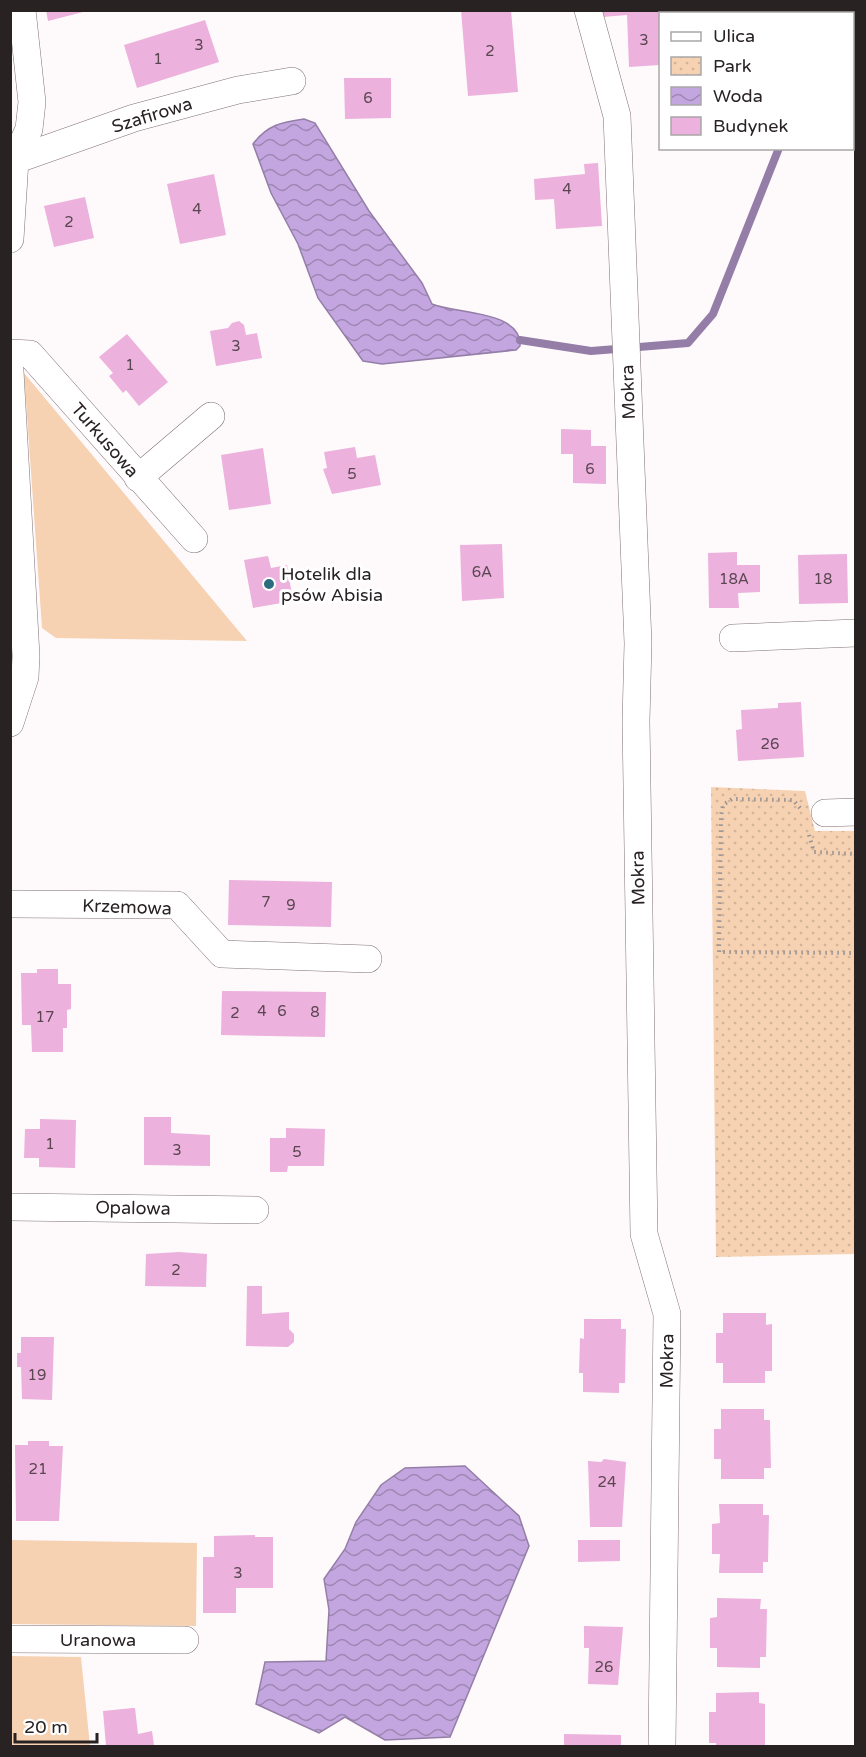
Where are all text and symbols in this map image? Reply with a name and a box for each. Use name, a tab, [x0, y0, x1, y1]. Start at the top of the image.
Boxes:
legend	[659, 12, 854, 150]
text: Ulica	[713, 25, 755, 47]
house number: 3	[639, 31, 649, 49]
house number: 3	[194, 36, 204, 54]
house number: 2	[485, 42, 495, 60]
house number: 1	[153, 50, 163, 68]
text: Park	[713, 55, 752, 77]
text: Woda	[713, 85, 763, 107]
house number: 6	[363, 89, 373, 107]
street label: Szafirowa	[109, 92, 195, 138]
text: Budynek	[713, 115, 788, 137]
house number: 4	[562, 180, 572, 198]
house number: 4	[192, 200, 202, 218]
house number: 2	[64, 213, 74, 231]
house number: 3	[231, 337, 241, 355]
house number: 1	[125, 356, 135, 374]
street label: Mokra	[616, 364, 640, 420]
street label: Turkusowa	[66, 398, 144, 482]
house number: 6	[585, 460, 595, 478]
house number: 5	[347, 465, 357, 483]
place label: Hotelik dla psów Abisia	[281, 563, 383, 606]
house number: 6A	[472, 563, 492, 581]
house number: 18A	[719, 570, 749, 588]
house number: 18	[814, 570, 832, 588]
marker: Hotelik dla psów Abisia	[262, 577, 276, 591]
house number: 26	[761, 735, 779, 753]
street label: Mokra	[627, 850, 649, 906]
house number: 7	[261, 893, 271, 911]
street label: Krzemowa	[82, 894, 172, 920]
house number: 9	[286, 896, 296, 914]
house number: 4	[257, 1002, 267, 1020]
house number: 6	[277, 1002, 287, 1020]
house number: 8	[310, 1003, 320, 1021]
house number: 2	[230, 1004, 240, 1022]
house number: 17	[36, 1008, 54, 1026]
house number: 1	[45, 1135, 55, 1153]
house number: 3	[172, 1141, 182, 1159]
house number: 5	[292, 1143, 302, 1161]
street label: Opalowa	[95, 1196, 171, 1220]
house number: 2	[171, 1261, 181, 1279]
street label: Mokra	[656, 1333, 678, 1389]
house number: 19	[28, 1366, 46, 1384]
house number: 21	[29, 1460, 47, 1478]
house number: 24	[598, 1473, 616, 1491]
house number: 3	[233, 1564, 243, 1582]
street label: Uranowa	[60, 1629, 136, 1651]
house number: 26	[595, 1658, 613, 1676]
scale bar	[15, 1706, 98, 1744]
text: 20 m	[24, 1716, 68, 1738]

